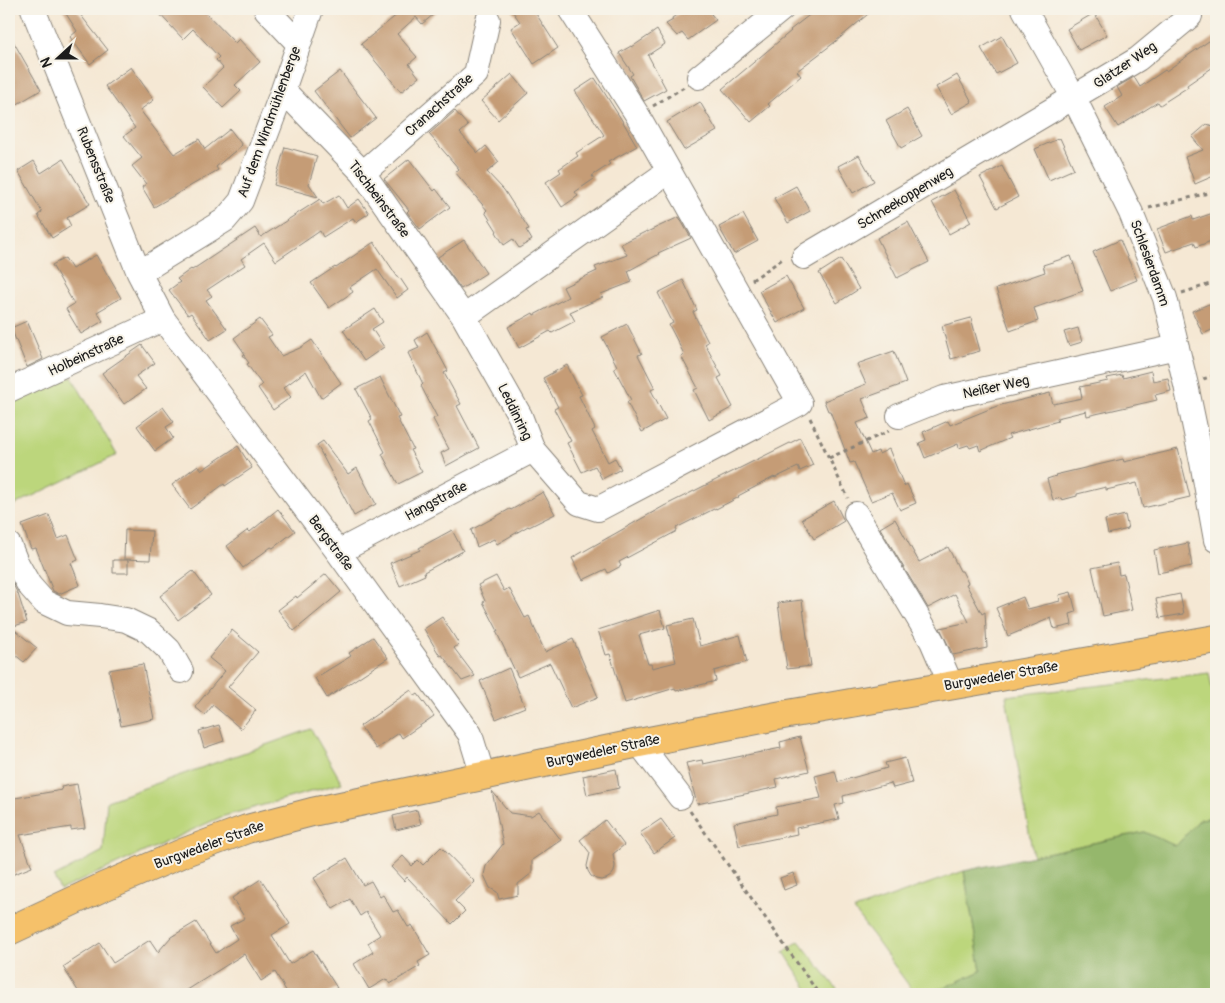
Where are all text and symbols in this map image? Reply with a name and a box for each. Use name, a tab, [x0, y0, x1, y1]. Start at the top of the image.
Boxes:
north arrow	[32, 32, 82, 82]
street label: Glatzer Weg	[1090, 38, 1160, 92]
street label: Auf dem Windmühlenberge	[234, 44, 304, 200]
text: N	[37, 55, 56, 70]
street label: Cranachstraße	[401, 70, 477, 140]
street label: Rubensstraße	[73, 124, 119, 206]
street label: Tischbeinstraße	[345, 157, 414, 241]
street label: Schneekoppenweg	[854, 163, 956, 233]
street label: Schlesierdamm	[1127, 217, 1173, 309]
street label: Holbeinstraße	[46, 330, 127, 380]
street label: Neißer Weg	[961, 372, 1031, 402]
street label: Leddinring	[494, 381, 536, 443]
street label: Hangstraße	[402, 478, 470, 524]
street label: Bergstraße	[305, 512, 357, 574]
street label: Burgwedeler Straße	[943, 658, 1059, 694]
street label: Burgwedeler Straße	[545, 731, 661, 771]
street label: Burgwedeler Straße	[152, 817, 266, 873]

